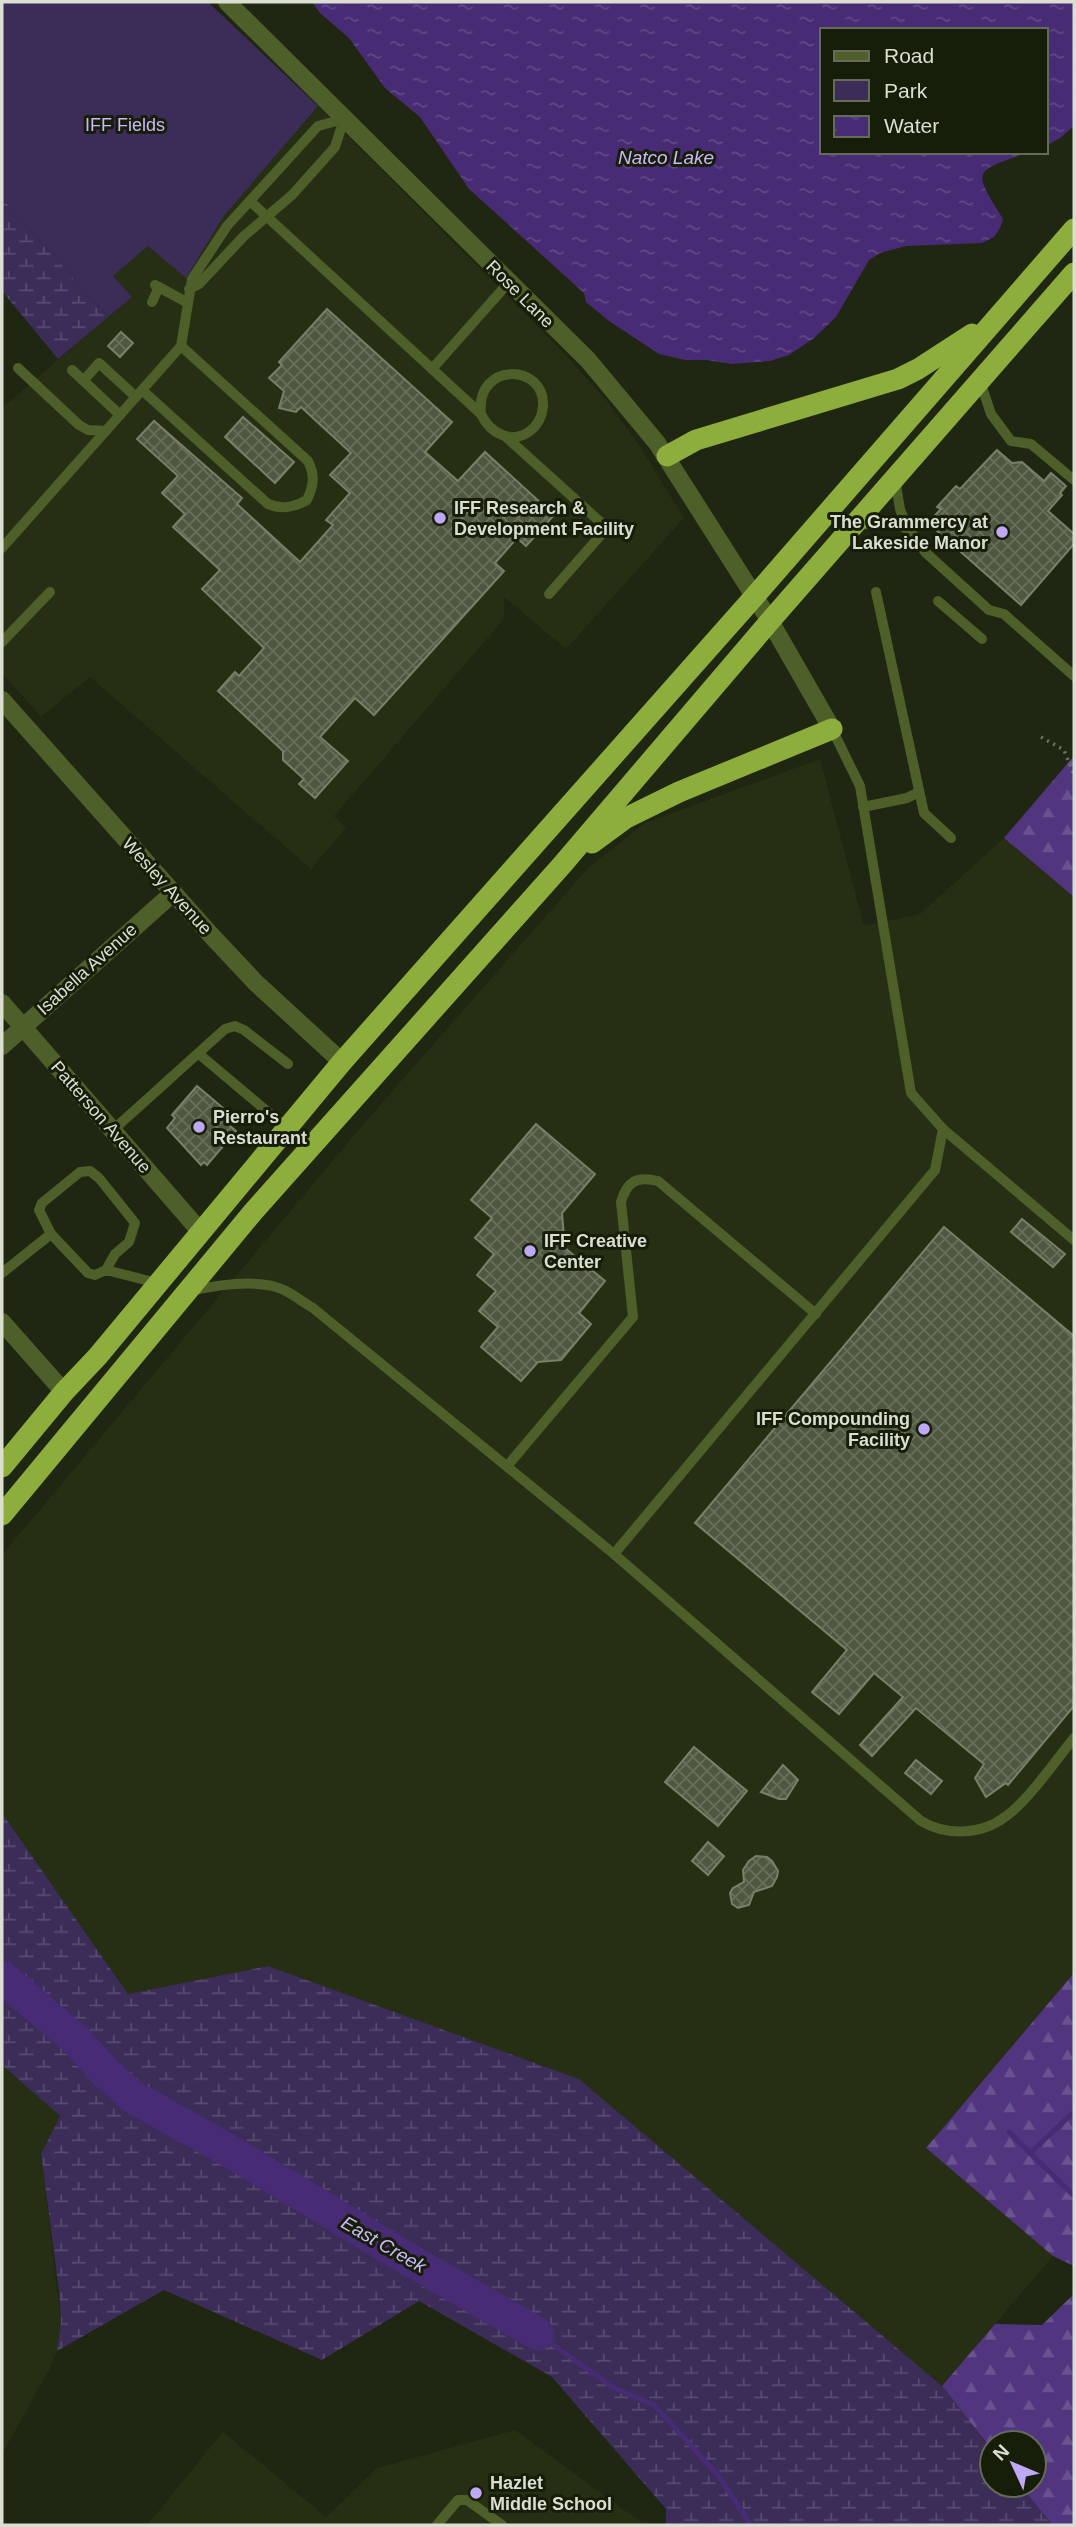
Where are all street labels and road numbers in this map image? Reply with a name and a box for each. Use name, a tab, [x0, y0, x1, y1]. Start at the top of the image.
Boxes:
street label: Rose Lane	[482, 256, 558, 332]
street label: Wesley Avenue	[118, 833, 216, 939]
street label: Isabella Avenue	[33, 919, 141, 1019]
street label: Patterson Avenue	[47, 1057, 155, 1177]

